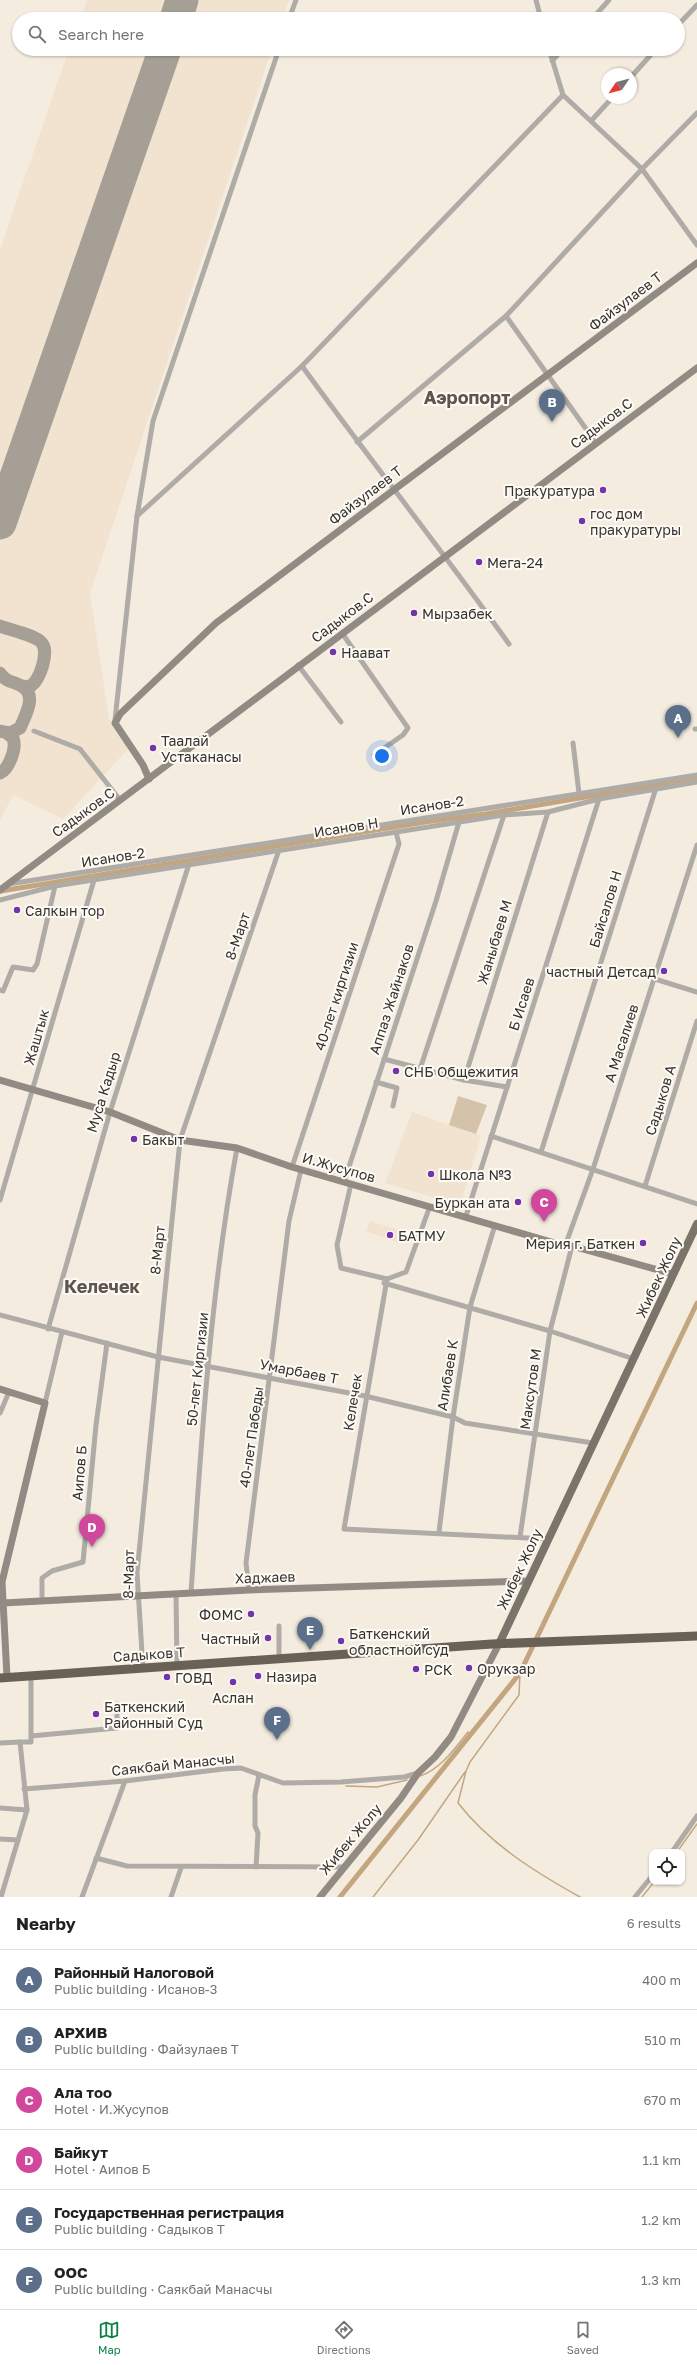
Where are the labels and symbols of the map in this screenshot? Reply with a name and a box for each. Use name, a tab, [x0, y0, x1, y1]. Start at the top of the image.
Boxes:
north arrow	[601, 68, 637, 104]
street label: Файзулаев Т	[585, 268, 665, 334]
district label: Аэропорт	[424, 386, 510, 408]
pin: B	[539, 389, 565, 422]
street label: Садыков.С	[567, 394, 635, 452]
street label: Файзулаев Т	[325, 462, 405, 528]
place label: Пракуратура	[504, 482, 595, 499]
marker: Пракуратура	[598, 485, 608, 495]
place label: гос дом пракуратуры	[590, 505, 681, 538]
marker: гос дом пракуратуры	[577, 516, 587, 526]
place label: Мега-24	[487, 554, 543, 571]
marker: Мега-24	[474, 557, 484, 567]
street label: Садыков.С	[308, 588, 376, 646]
place label: Мырзабек	[422, 605, 493, 622]
marker: Мырзабек	[409, 608, 419, 618]
place label: Наават	[341, 644, 390, 661]
marker: Наават	[328, 647, 338, 657]
pin: A	[665, 705, 691, 738]
place label: Таалай Устаканасы	[161, 732, 242, 765]
marker: Таалай Устаканасы	[148, 743, 158, 753]
your location	[372, 746, 392, 766]
street label: Садыков.С	[48, 784, 118, 840]
street label: Исанов-2	[399, 792, 465, 818]
street label: Исанов Н	[312, 814, 380, 840]
street label: Исанов-2	[80, 844, 146, 870]
street label: Байсалов Н	[585, 868, 625, 950]
street label: Жаныбаев М	[473, 898, 515, 986]
place label: Салкын тор	[25, 902, 105, 919]
marker: Салкын тор	[12, 905, 22, 915]
street label: 8-Март	[221, 910, 253, 962]
street label: 40-лет киргизии	[310, 940, 362, 1052]
street label: Аппаз Жайнаков	[365, 942, 417, 1056]
place label: частный Детсад	[546, 963, 657, 980]
marker: частный Детсад	[659, 966, 669, 976]
street label: Б Исаев	[504, 975, 538, 1033]
street label: А Масалиев	[600, 1002, 642, 1084]
street label: Жаштык	[20, 1007, 52, 1067]
street label: Муса Кадыр	[83, 1050, 123, 1134]
street label: Садыков А	[641, 1062, 679, 1137]
place label: СНБ Общежития	[404, 1063, 518, 1080]
marker: СНБ Общежития	[391, 1066, 401, 1076]
place label: Бакыт	[142, 1131, 184, 1148]
marker: Бакыт	[129, 1134, 139, 1144]
street label: И.Жусупов	[301, 1148, 378, 1186]
place label: Школа №3	[439, 1166, 512, 1183]
marker: Школа №3	[426, 1169, 436, 1179]
pin: C	[531, 1189, 557, 1222]
place label: Буркан ата	[435, 1194, 510, 1211]
marker: Буркан ата	[513, 1197, 523, 1207]
street label: 8-Март	[146, 1225, 168, 1275]
place label: БАТМУ	[398, 1227, 446, 1244]
marker: БАТМУ	[385, 1230, 395, 1240]
street label: Жибек Жолу	[632, 1234, 684, 1320]
place label: Мерия г. Бaткен	[526, 1235, 635, 1252]
marker: Мерия г. Бaткен	[638, 1238, 648, 1248]
district label: Келечек	[64, 1275, 141, 1297]
street label: 50-лет Киргизии	[183, 1311, 211, 1427]
street label: Алибаев К	[433, 1338, 461, 1412]
street label: Максутов М	[516, 1347, 544, 1431]
street label: Умарбаев Т	[258, 1355, 340, 1387]
street label: Келечек	[339, 1372, 365, 1432]
street label: 40-лет Пабеды	[235, 1385, 267, 1489]
street label: Аипов Б	[68, 1445, 90, 1501]
pin: D	[79, 1514, 105, 1547]
street label: Жибек Жолу	[493, 1526, 545, 1612]
street label: 8-Март	[119, 1549, 137, 1599]
street label: Хаджаев	[234, 1567, 296, 1587]
place label: ФОМС	[199, 1606, 243, 1623]
marker: ФОМС	[246, 1609, 256, 1619]
pin: E	[297, 1617, 323, 1650]
place label: Баткенский областной суд	[349, 1625, 449, 1658]
place label: Частный	[201, 1630, 260, 1647]
marker: Частный	[263, 1633, 273, 1643]
marker: Баткенский областной суд	[336, 1636, 346, 1646]
street label: Садыков Т	[112, 1643, 186, 1665]
place label: Орукзар	[477, 1660, 535, 1677]
place label: РСК	[424, 1661, 453, 1678]
marker: Орукзар	[464, 1663, 474, 1673]
marker: РСК	[411, 1664, 421, 1674]
place label: Назира	[266, 1668, 317, 1685]
place label: ГОВД	[175, 1669, 213, 1686]
marker: Назира	[253, 1671, 263, 1681]
marker: ГОВД	[162, 1672, 172, 1682]
marker: Аслан	[228, 1677, 238, 1687]
place label: Аслан	[212, 1689, 254, 1706]
place label: Баткенский Районный Суд	[104, 1698, 203, 1731]
pin: F	[264, 1707, 290, 1740]
marker: Баткенский Районный Суд	[91, 1709, 101, 1719]
street label: Саякбай Манасчы	[111, 1749, 235, 1779]
street label: Жибек Жолу	[315, 1800, 385, 1878]

